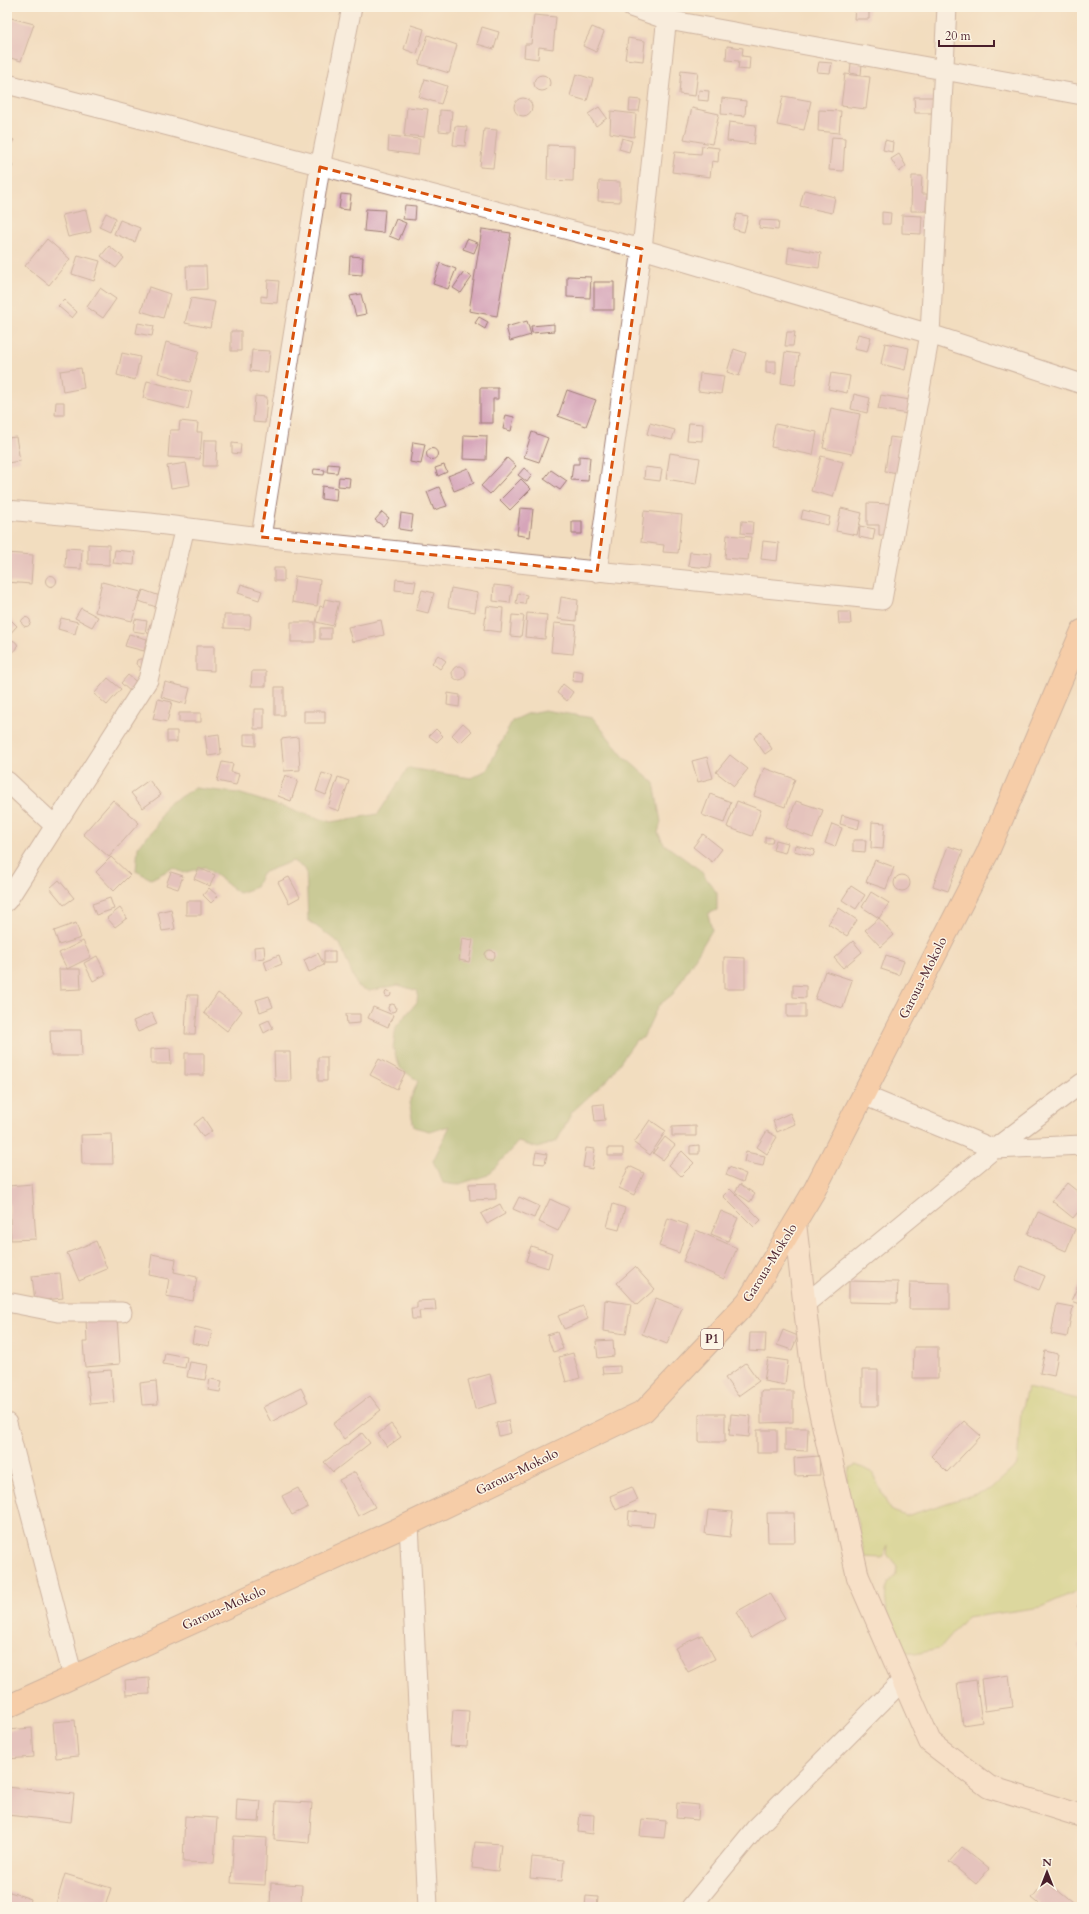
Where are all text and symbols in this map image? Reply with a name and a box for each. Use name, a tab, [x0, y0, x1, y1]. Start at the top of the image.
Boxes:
scale bar	[939, 22, 994, 48]
text: 20 m	[945, 28, 972, 44]
street label: Garoua-Mokolo	[895, 934, 951, 1022]
street label: Garoua-Mokolo	[739, 1220, 801, 1306]
road number: P1	[701, 1329, 723, 1349]
street label: Garoua-Mokolo	[473, 1444, 561, 1500]
street label: Garoua-Mokolo	[179, 1582, 269, 1634]
north arrow	[1027, 1852, 1067, 1892]
text: N	[1042, 1855, 1052, 1870]

